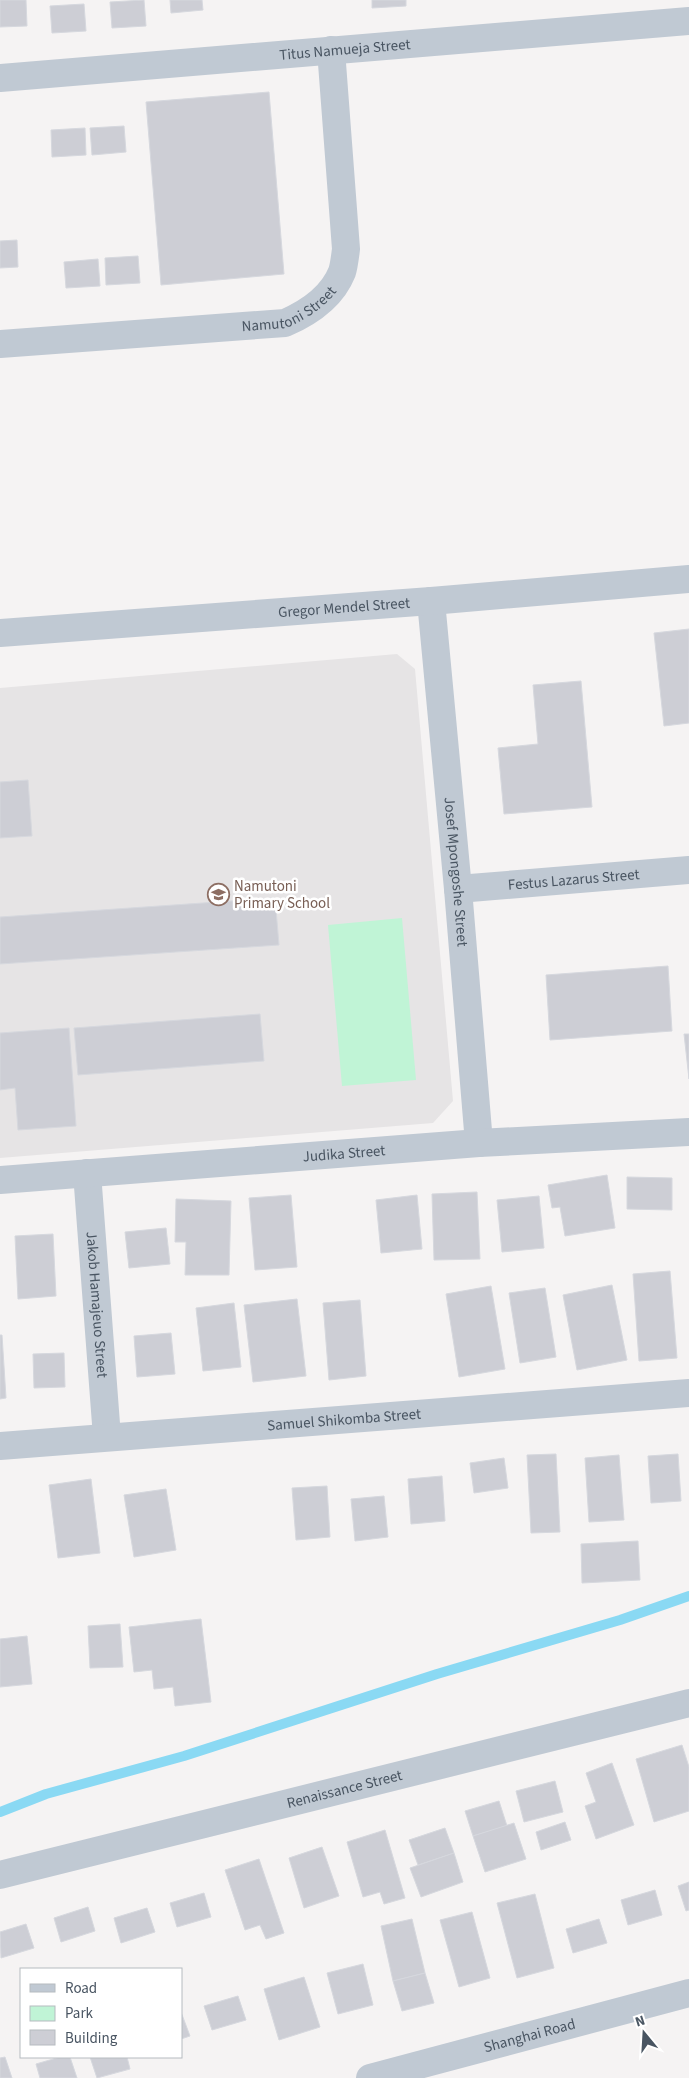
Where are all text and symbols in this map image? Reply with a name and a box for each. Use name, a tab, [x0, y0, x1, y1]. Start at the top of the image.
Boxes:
street label: Titus Namueja Street	[278, 34, 411, 65]
street label: Namutoni Street	[241, 281, 341, 337]
street label: Gregor Mendel Street	[277, 592, 411, 623]
street label: Josef Mpongoshe Street	[439, 796, 473, 947]
street label: Festus Lazarus Street	[507, 864, 640, 895]
place label: Namutoni Primary School	[234, 876, 330, 914]
school or university icon: Namutoni Primary School	[206, 883, 230, 907]
street label: Judika Street	[302, 1140, 386, 1167]
street label: Jakob Hamajeuo Street	[81, 1231, 113, 1379]
street label: Samuel Shikomba Street	[266, 1403, 422, 1436]
street label: Renaissance Street	[284, 1765, 404, 1814]
legend	[20, 1968, 182, 2058]
text: Road	[65, 1978, 97, 1999]
text: Park	[65, 2003, 94, 2024]
north arrow	[619, 2008, 669, 2058]
text: N	[633, 2011, 648, 2033]
street label: Shanghai Road	[481, 2013, 578, 2058]
text: Building	[65, 2028, 118, 2049]

